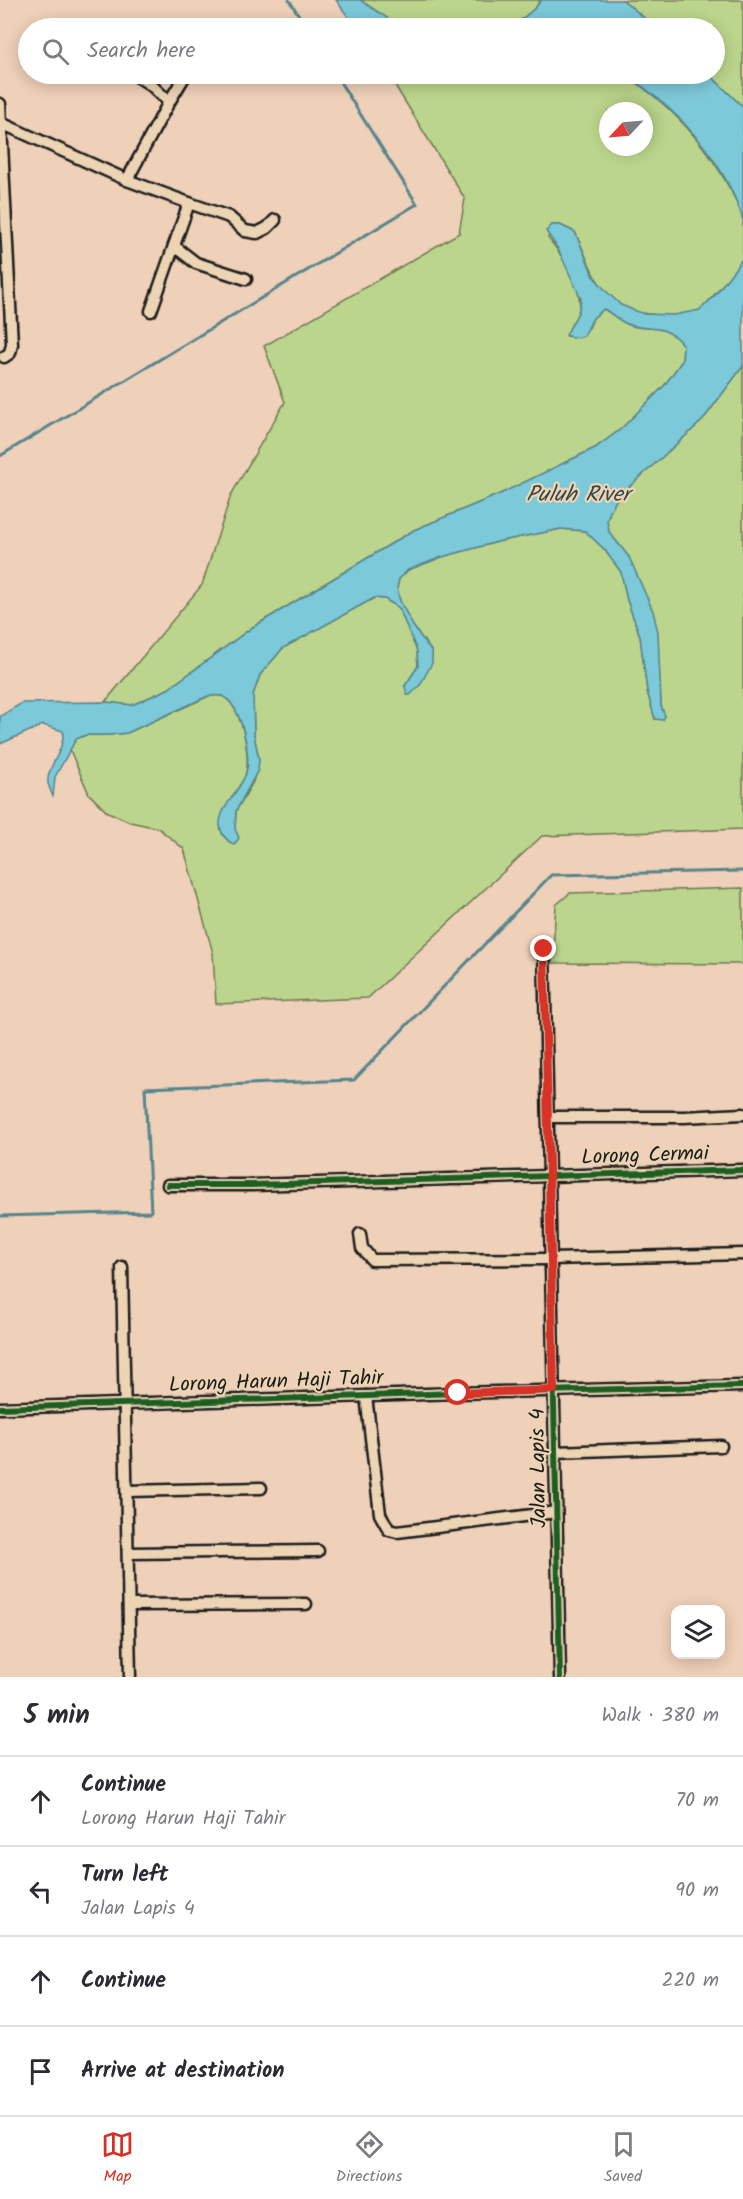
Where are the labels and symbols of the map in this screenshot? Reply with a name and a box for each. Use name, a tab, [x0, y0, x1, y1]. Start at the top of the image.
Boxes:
north arrow	[599, 102, 653, 156]
water label: Puluh River	[526, 478, 635, 513]
route end	[530, 935, 556, 961]
street label: Lorong Cermai	[581, 1137, 710, 1175]
street label: Lorong Harun Haji Tahir	[168, 1362, 385, 1402]
route start	[444, 1379, 470, 1405]
street label: Jalan Lapis 4	[521, 1408, 557, 1528]

